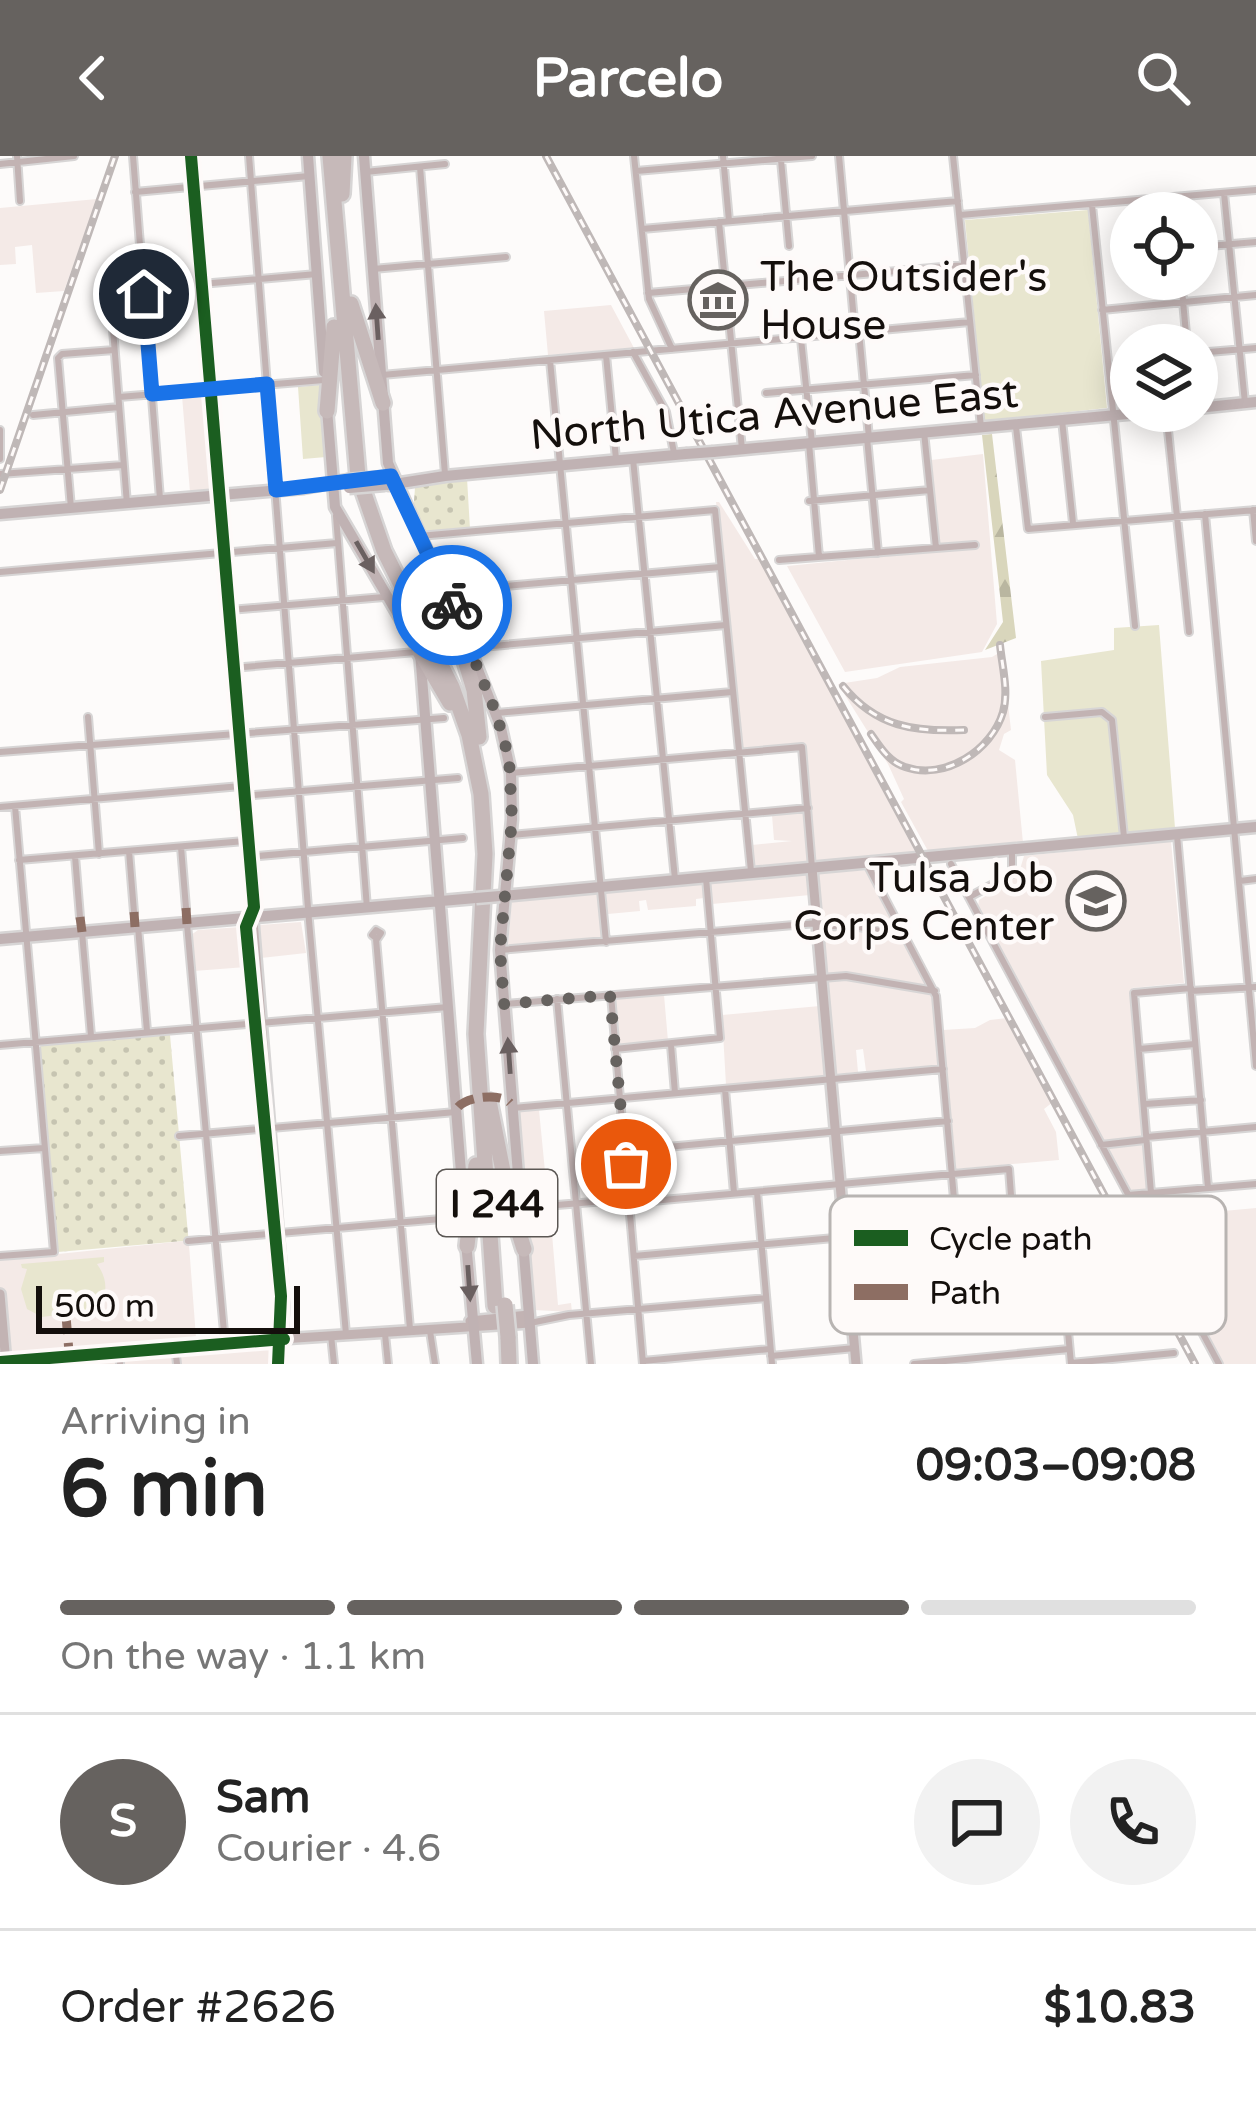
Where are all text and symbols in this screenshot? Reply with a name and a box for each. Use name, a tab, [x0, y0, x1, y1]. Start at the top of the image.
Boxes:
icon: back	[60, 45, 126, 111]
icon: search	[1130, 45, 1196, 111]
text: Parcelo	[533, 46, 723, 111]
map controls	[1110, 192, 1218, 432]
button: locate	[1110, 192, 1218, 300]
pin	[93, 243, 195, 345]
place label: The Outsider's House	[760, 252, 1047, 351]
icon: home	[111, 261, 177, 327]
museum icon: The Outsider's House	[687, 269, 749, 331]
one-way arrow	[367, 303, 386, 340]
button: layers	[1110, 324, 1218, 432]
street label: North Utica Avenue East	[528, 368, 1020, 461]
one-way arrow	[353, 541, 374, 574]
courier	[392, 545, 512, 665]
icon: bike	[419, 572, 485, 638]
place label: Tulsa Job Corps Center	[793, 853, 1054, 952]
school or university icon: Tulsa Job Corps Center	[1065, 870, 1127, 932]
one-way arrow	[499, 1037, 518, 1074]
pin	[575, 1113, 677, 1215]
icon: bag	[593, 1131, 659, 1197]
road number: I 244	[437, 1170, 557, 1236]
legend	[830, 1196, 1226, 1334]
text: Cycle path	[929, 1220, 1093, 1259]
one-way arrow	[460, 1265, 479, 1302]
text: Path	[929, 1274, 1001, 1313]
scale bar	[36, 1280, 300, 1333]
text: 500 m	[54, 1287, 155, 1326]
text: Arriving in	[60, 1398, 251, 1445]
text: 09:03–09:08	[916, 1439, 1196, 1493]
text: 6 min	[60, 1443, 268, 1537]
text: On the way · 1.1 km	[60, 1633, 426, 1680]
button: chat	[914, 1759, 1040, 1885]
button: phone	[1070, 1759, 1196, 1885]
text: Sam	[216, 1771, 310, 1825]
text: S	[109, 1795, 137, 1849]
text: Courier · 4.6	[216, 1825, 441, 1872]
text: Order #2626	[60, 1981, 336, 2035]
text: $10.83	[1044, 1981, 1196, 2035]

